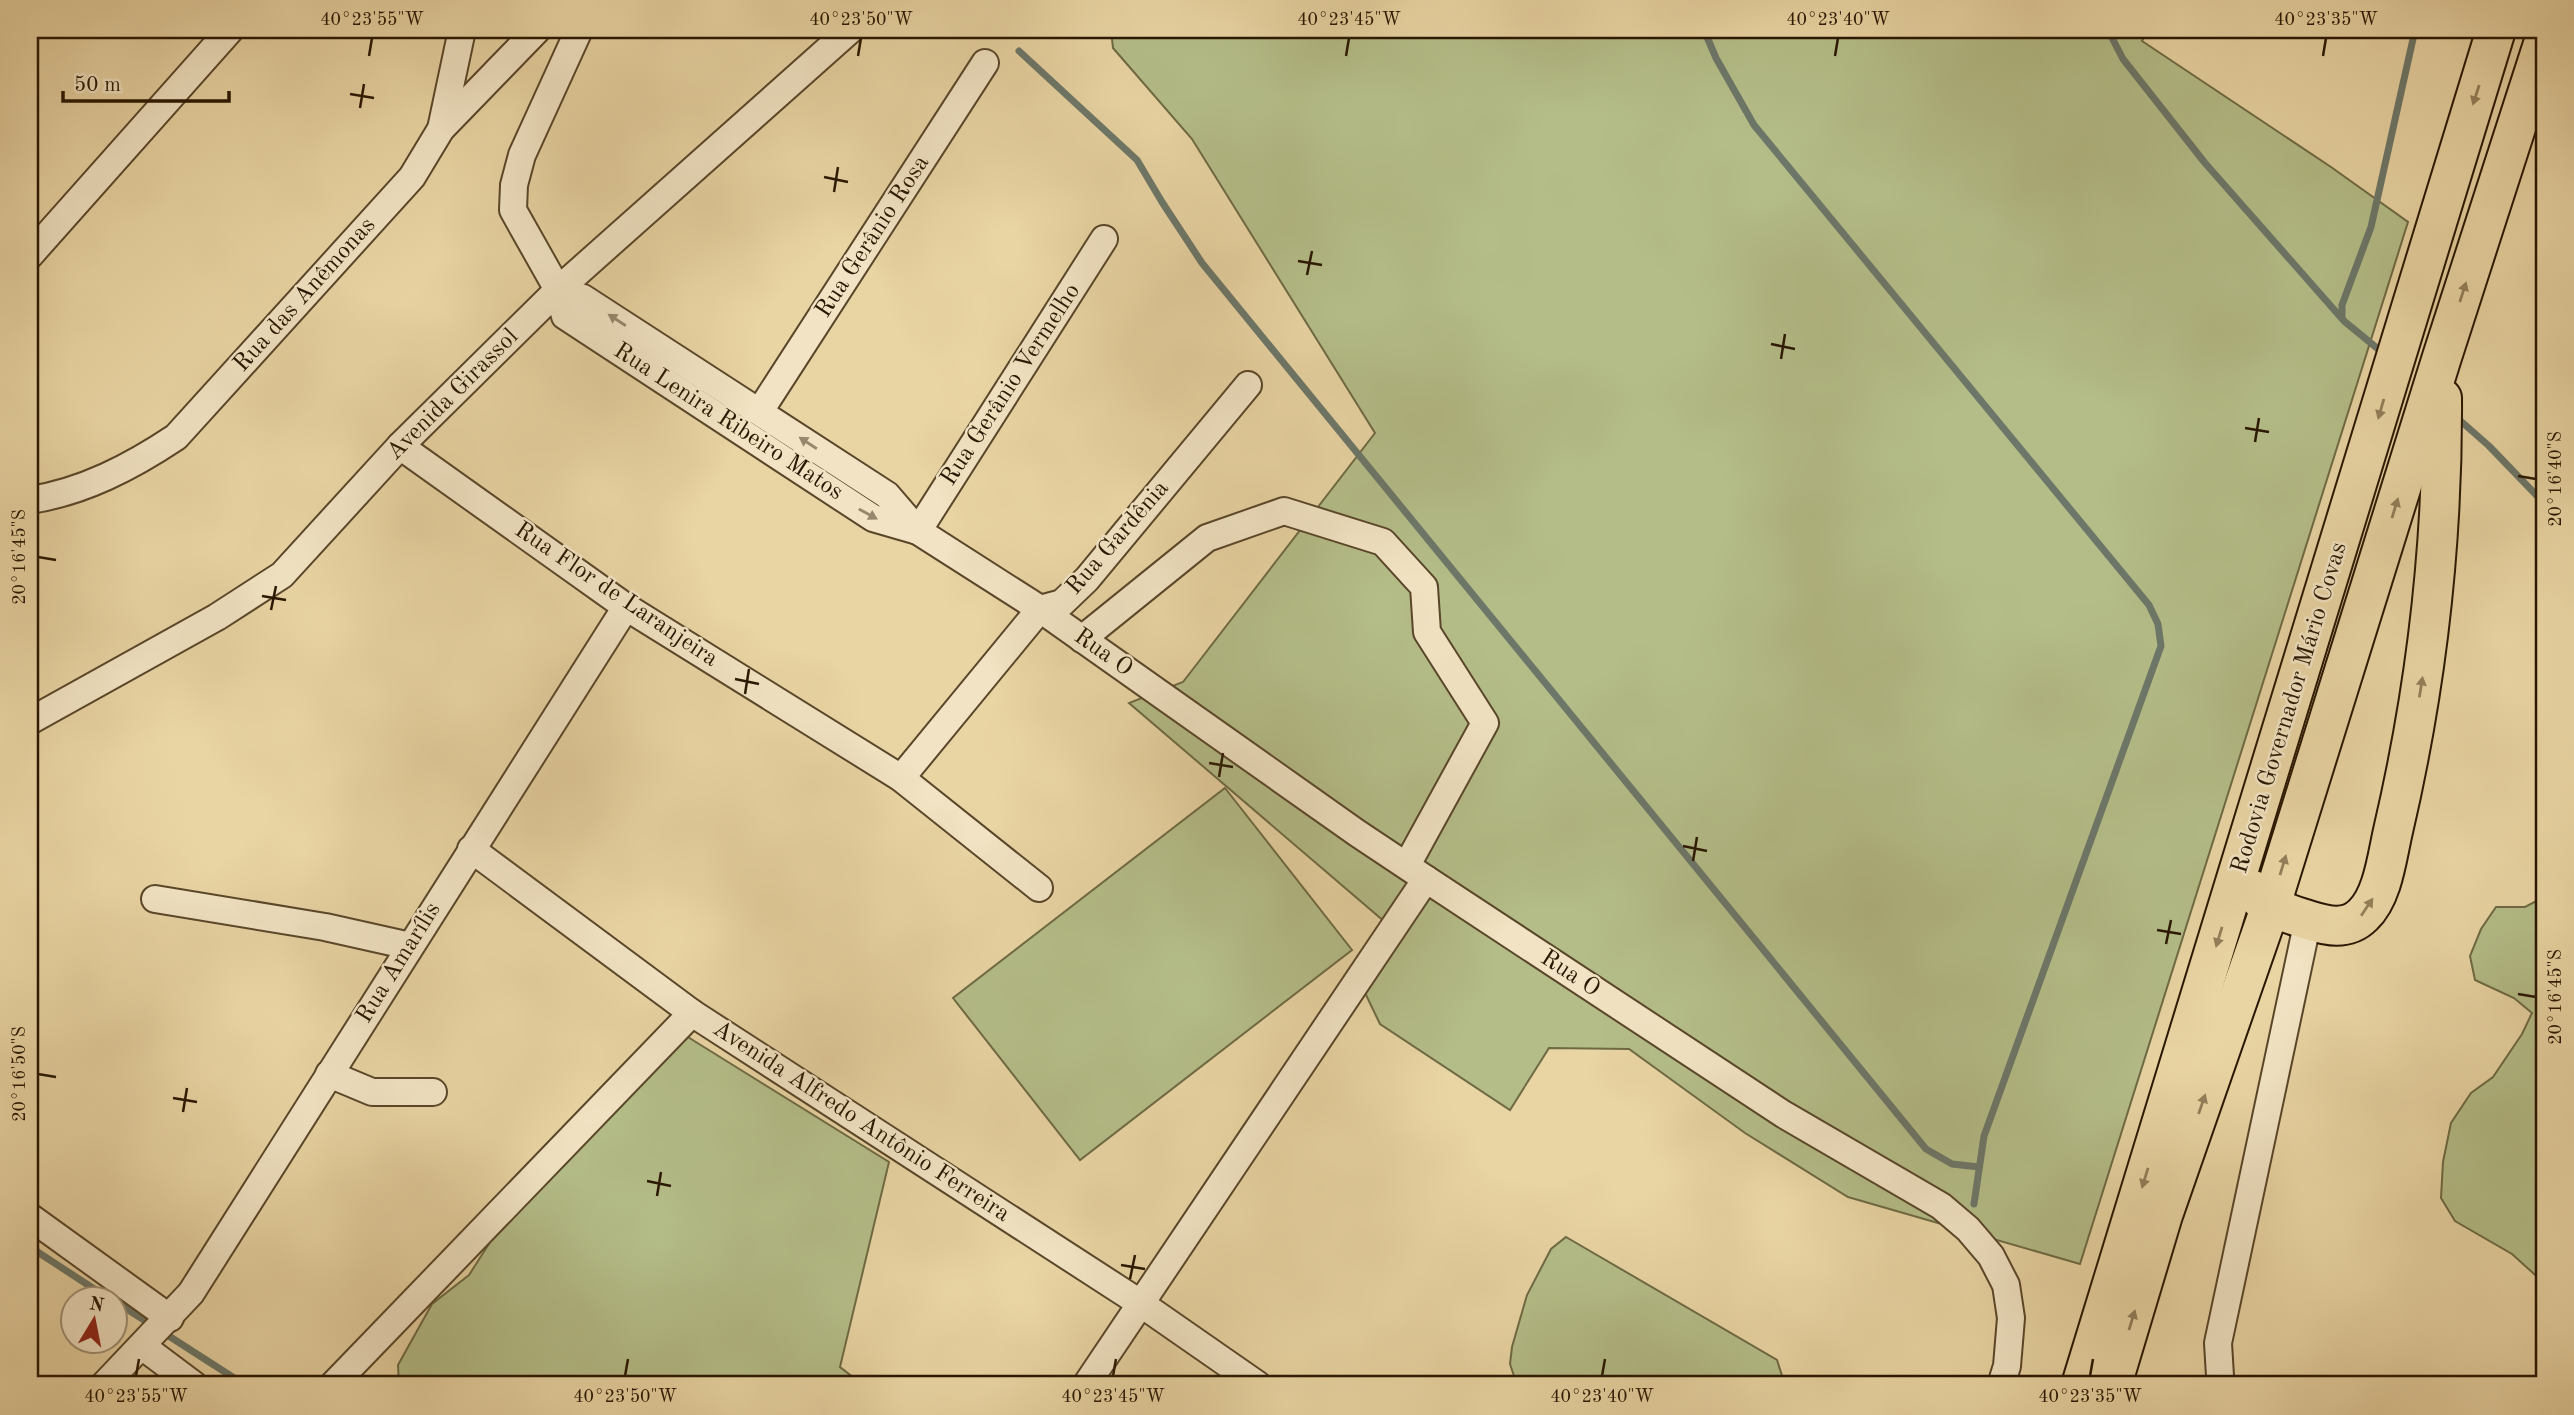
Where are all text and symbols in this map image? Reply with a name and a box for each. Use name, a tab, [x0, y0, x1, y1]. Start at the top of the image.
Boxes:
text: 40°23'55"W	[320, 11, 424, 29]
text: 40°23'50"W	[809, 11, 913, 29]
text: 40°23'45"W	[1297, 11, 1401, 29]
text: 40°23'40"W	[1786, 11, 1890, 29]
text: 40°23'35"W	[2274, 11, 2378, 29]
scale bar	[63, 60, 229, 104]
text: 50 m	[74, 75, 121, 96]
one-way arrow	[2470, 85, 2480, 106]
street label: Rua Gerânio Rosa	[812, 152, 934, 322]
street label: Rua das Anêmonas	[230, 213, 380, 377]
street label: Rua Gerânio Vermelho	[937, 280, 1085, 490]
one-way arrow	[2458, 282, 2469, 303]
one-way arrow	[607, 313, 626, 326]
street label: Avenida Girassol	[383, 325, 523, 465]
street label: Rua Lenira Ribeiro Matos	[609, 339, 847, 505]
one-way arrow	[2376, 398, 2386, 419]
text: 20°16'40"S	[2547, 431, 2565, 527]
one-way arrow	[798, 436, 818, 449]
street label: Rua Gardênia	[1062, 476, 1174, 600]
one-way arrow	[2390, 497, 2400, 518]
one-way arrow	[859, 508, 878, 520]
text: 20°16'45"S	[11, 509, 29, 605]
street label: Rua Flor de Laranjeira	[510, 518, 722, 672]
street label: Rodovia Governador Mário Covas	[2228, 540, 2352, 876]
street label: Rua O	[1069, 624, 1137, 682]
one-way arrow	[2415, 676, 2426, 698]
one-way arrow	[2278, 854, 2289, 875]
one-way arrow	[2361, 897, 2374, 917]
street label: Rua Amarílis	[352, 898, 446, 1028]
one-way arrow	[2214, 927, 2224, 948]
street label: Rua O	[1536, 946, 1604, 1002]
text: 20°16'45"S	[2547, 949, 2565, 1045]
street label: Avenida Alfredo Antônio Ferreira	[708, 1017, 1014, 1227]
text: 20°16'50"S	[11, 1026, 29, 1122]
one-way arrow	[2197, 1093, 2208, 1114]
one-way arrow	[2140, 1167, 2150, 1188]
north arrow	[60, 1286, 130, 1356]
text: N	[88, 1295, 106, 1316]
one-way arrow	[2127, 1309, 2137, 1330]
text: 40°23'55"W	[84, 1388, 188, 1406]
text: 40°23'50"W	[573, 1388, 677, 1406]
text: 40°23'45"W	[1061, 1388, 1165, 1406]
text: 40°23'40"W	[1550, 1388, 1654, 1406]
text: 40°23'35"W	[2038, 1388, 2142, 1406]

